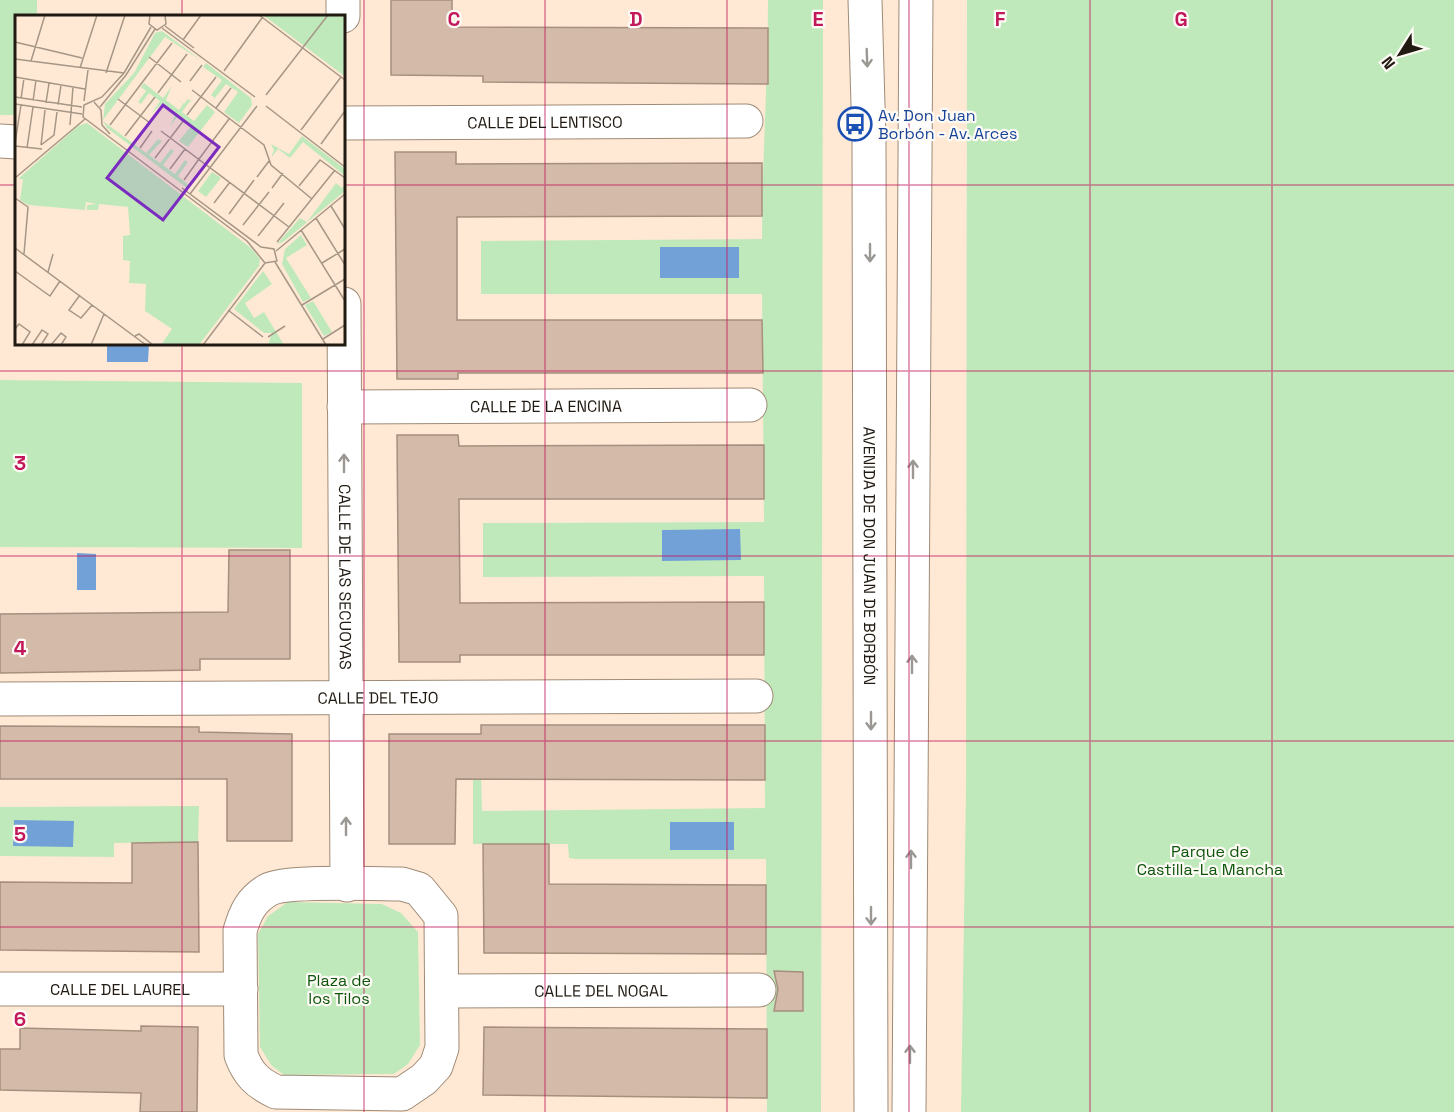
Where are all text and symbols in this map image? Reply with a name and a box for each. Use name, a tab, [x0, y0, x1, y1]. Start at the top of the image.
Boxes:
text: C	[448, 6, 461, 32]
text: D	[629, 6, 643, 32]
text: E	[812, 6, 824, 32]
text: F	[995, 6, 1006, 32]
text: G	[1174, 6, 1188, 32]
inset map	[15, 15, 345, 345]
north arrow	[1370, 24, 1430, 84]
one-way arrow	[861, 48, 873, 68]
text: N	[1377, 52, 1400, 73]
place label: Av. Don Juan Borbón - Av. Arces	[878, 105, 1017, 144]
bus stop icon: Av. Don Juan Borbón - Av. Arces	[837, 106, 873, 142]
street label: CALLE DEL LENTISCO	[467, 111, 623, 133]
one-way arrow	[864, 243, 876, 263]
street label: CALLE DE LA ENCINA	[470, 395, 622, 417]
street label: AVENIDA DE DON JUAN DE BORBÓN	[859, 426, 881, 685]
text: 3	[14, 450, 26, 476]
one-way arrow	[338, 454, 350, 474]
one-way arrow	[907, 459, 919, 479]
street label: CALLE DE LAS SECUOYAS	[334, 484, 356, 670]
text: 4	[14, 635, 27, 661]
one-way arrow	[906, 654, 918, 674]
street label: CALLE DEL TEJO	[317, 687, 439, 708]
one-way arrow	[865, 711, 877, 731]
one-way arrow	[340, 817, 352, 837]
text: 5	[14, 821, 26, 847]
park label: Parque de Castilla-La Mancha	[1137, 841, 1283, 880]
one-way arrow	[905, 849, 917, 869]
one-way arrow	[865, 906, 877, 926]
park label: Plaza de los Tilos	[307, 970, 371, 1009]
street label: CALLE DEL LAUREL	[50, 979, 190, 1000]
street label: CALLE DEL NOGAL	[534, 980, 668, 1001]
text: 6	[14, 1006, 26, 1032]
one-way arrow	[904, 1044, 916, 1064]

